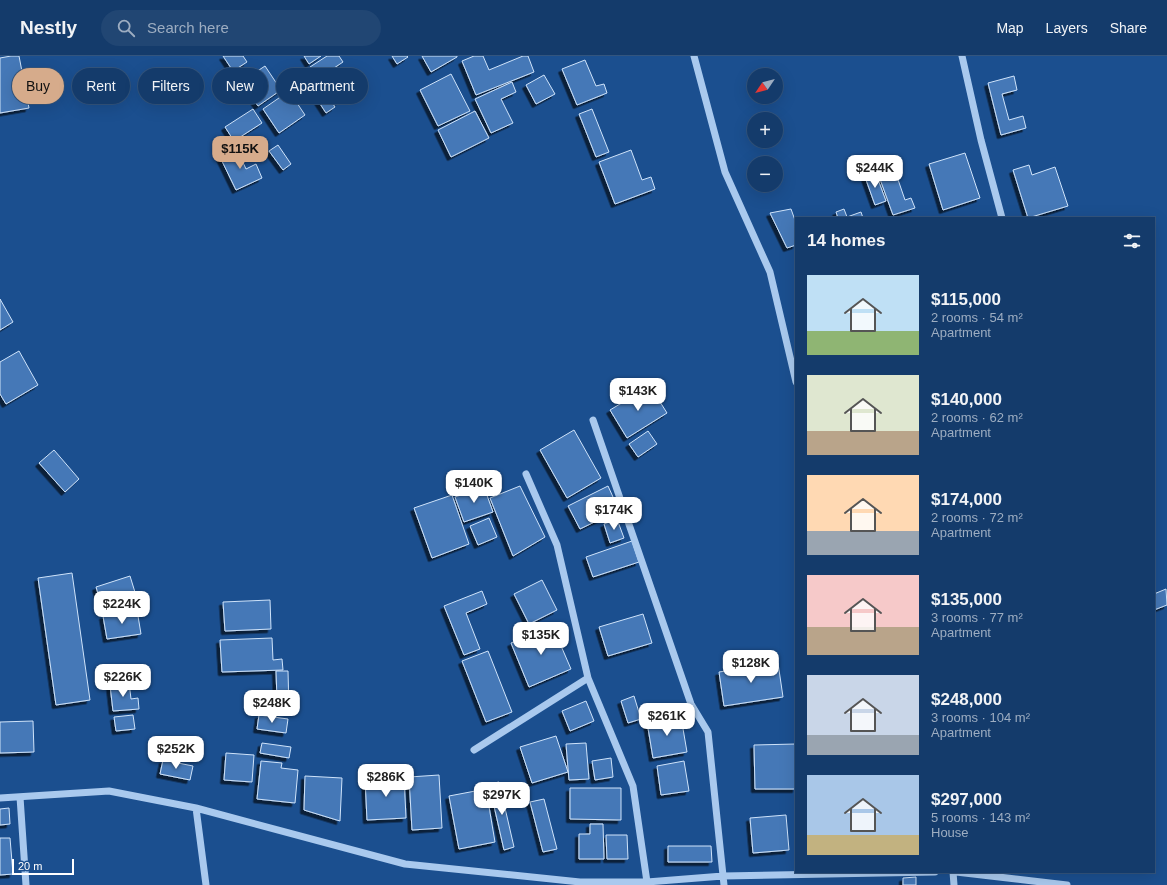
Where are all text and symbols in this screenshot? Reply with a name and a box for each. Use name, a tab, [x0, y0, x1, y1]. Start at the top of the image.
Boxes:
search box	[101, 10, 381, 46]
text: Nestly	[20, 17, 77, 38]
icon: search	[115, 17, 137, 39]
text: Search here	[147, 19, 229, 36]
text: Map	[996, 20, 1024, 36]
text: Layers	[1046, 20, 1088, 36]
text: Share	[1110, 20, 1147, 36]
chip: Buy	[12, 68, 64, 104]
chip: Rent	[72, 68, 130, 104]
chip: Filters	[138, 68, 204, 104]
chip: New	[212, 68, 268, 104]
chip: Apartment	[276, 68, 368, 104]
north arrow	[747, 68, 783, 104]
map controls	[747, 68, 783, 192]
button: +	[747, 112, 783, 148]
pin: $115K	[212, 136, 268, 170]
text: $115K	[221, 141, 259, 156]
pin: $244K	[847, 155, 903, 189]
button: −	[747, 156, 783, 192]
text: $244K	[856, 160, 894, 175]
icon: filters	[1121, 230, 1143, 252]
text: 14 homes	[807, 231, 885, 250]
text: $115,000	[931, 290, 1001, 309]
icon: home	[839, 291, 887, 339]
text: 2 rooms · 54 m²	[931, 310, 1023, 325]
text: Apartment	[931, 325, 991, 340]
pin: $143K	[610, 378, 666, 412]
text: $143K	[619, 383, 657, 398]
text: $140,000	[931, 390, 1002, 409]
icon: home	[839, 391, 887, 439]
text: 2 rooms · 62 m²	[931, 410, 1023, 425]
text: Apartment	[931, 425, 991, 440]
pin: $140K	[446, 470, 502, 504]
text: $140K	[455, 475, 493, 490]
text: $174,000	[931, 490, 1002, 509]
icon: home	[839, 491, 887, 539]
pin: $174K	[586, 497, 642, 531]
text: $174K	[595, 502, 633, 517]
text: 2 rooms · 72 m²	[931, 510, 1023, 525]
text: Apartment	[931, 525, 991, 540]
text: $135,000	[931, 590, 1002, 609]
pin: $224K	[94, 591, 150, 625]
icon: home	[839, 591, 887, 639]
text: $224K	[103, 596, 141, 611]
text: 3 rooms · 77 m²	[931, 610, 1023, 625]
pin: $135K	[513, 622, 569, 656]
text: Apartment	[931, 625, 991, 640]
text: $135K	[522, 627, 560, 642]
pin: $128K	[723, 650, 779, 684]
text: $128K	[732, 655, 770, 670]
pin: $226K	[95, 664, 151, 698]
text: $226K	[104, 669, 142, 684]
pin: $248K	[244, 690, 300, 724]
text: $248,000	[931, 690, 1002, 709]
icon: home	[839, 691, 887, 739]
text: $248K	[253, 695, 291, 710]
pin: $261K	[639, 703, 695, 737]
text: $261K	[648, 708, 686, 723]
text: 3 rooms · 104 m²	[931, 710, 1030, 725]
text: Apartment	[931, 725, 991, 740]
pin: $252K	[148, 736, 204, 770]
text: $252K	[157, 741, 195, 756]
pin: $286K	[358, 764, 414, 798]
text: $286K	[367, 769, 405, 784]
pin: $297K	[474, 782, 530, 816]
text: $297K	[483, 787, 521, 802]
text: $297,000	[931, 790, 1002, 809]
icon: home	[839, 791, 887, 839]
text: 5 rooms · 143 m²	[931, 810, 1030, 825]
text: House	[931, 825, 969, 840]
scale bar	[12, 857, 74, 876]
text: 20 m	[18, 860, 42, 872]

